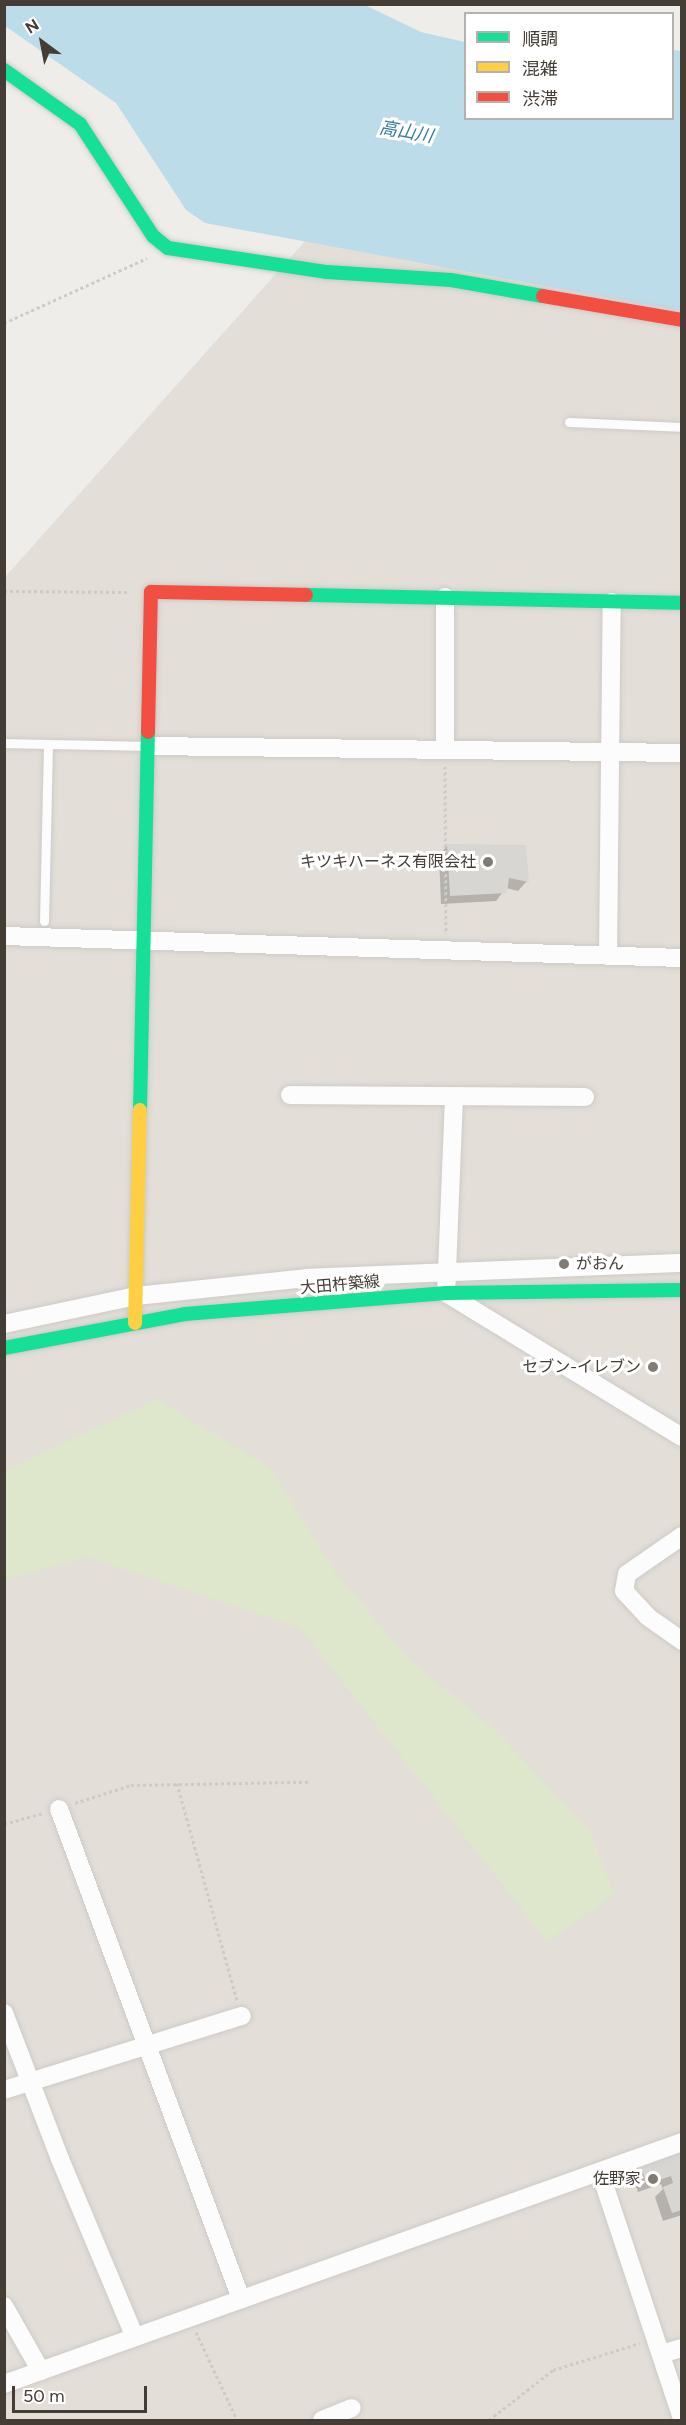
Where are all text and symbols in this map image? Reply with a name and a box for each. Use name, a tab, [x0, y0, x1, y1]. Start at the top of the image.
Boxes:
north arrow	[12, 12, 72, 72]
legend	[464, 12, 674, 120]
text: N	[22, 15, 42, 38]
text: 順調	[522, 28, 558, 50]
text: 混雑	[522, 58, 558, 80]
text: 渋滞	[522, 88, 558, 110]
water label: 高山川	[378, 117, 434, 147]
place label: キツキハーネス有限会社	[300, 852, 476, 872]
marker: キツキハーネス有限会社	[481, 855, 495, 869]
place label: がおん	[576, 1254, 624, 1274]
marker: がおん	[557, 1257, 571, 1271]
street label: 大田杵築線	[299, 1272, 381, 1298]
place label: セブン-イレブン	[522, 1357, 641, 1377]
marker: セブン-イレブン	[646, 1360, 660, 1374]
place label: 佐野家	[593, 2169, 641, 2189]
marker: 佐野家	[646, 2172, 660, 2186]
scale bar	[15, 2374, 150, 2412]
text: 50 m	[23, 2385, 65, 2407]

